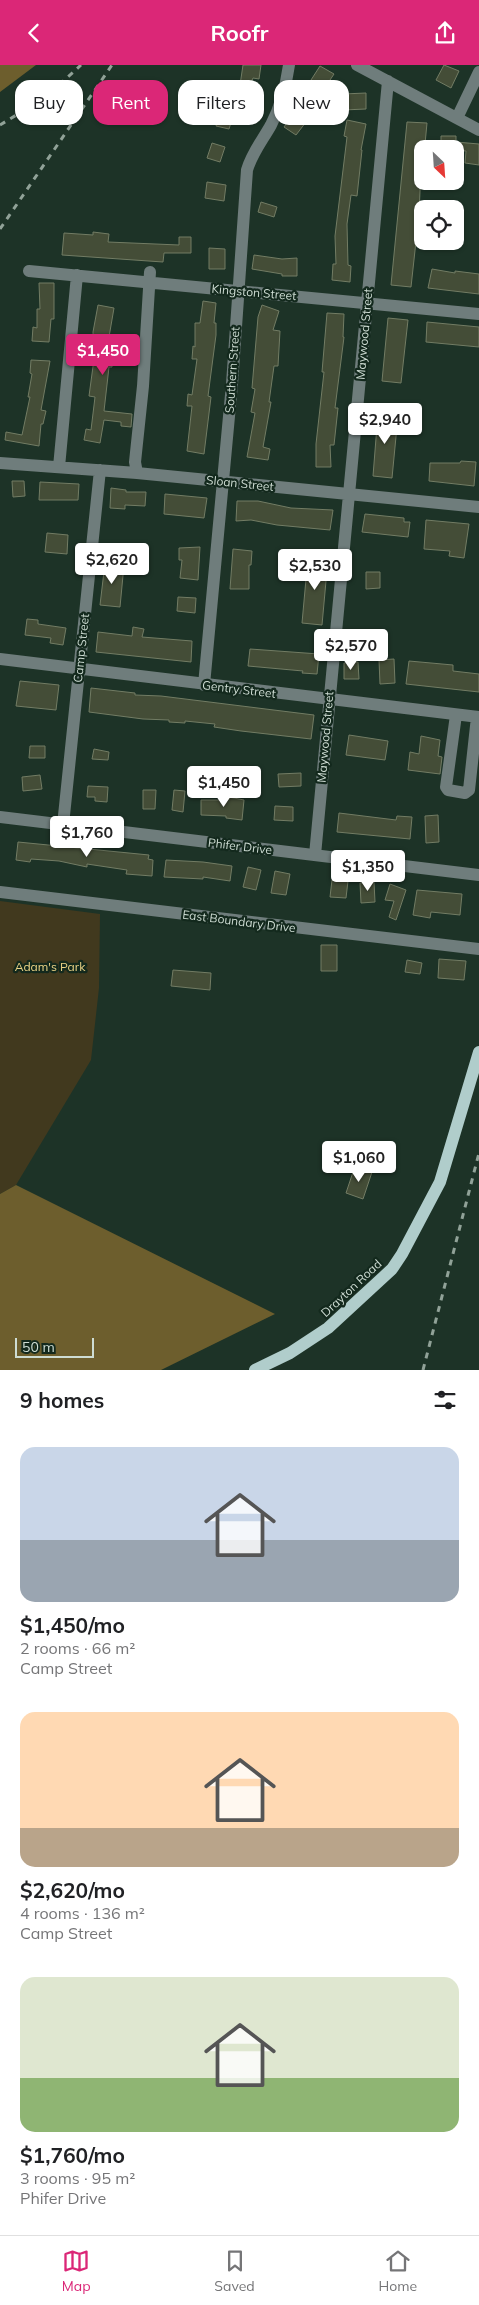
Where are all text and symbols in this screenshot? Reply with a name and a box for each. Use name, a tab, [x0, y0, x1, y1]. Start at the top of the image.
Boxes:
icon: back	[20, 19, 48, 47]
text: Roofr	[211, 19, 268, 47]
icon: share	[431, 19, 459, 47]
chip: Buy	[15, 80, 83, 125]
chip: Rent	[93, 80, 168, 125]
chip: Filters	[178, 80, 264, 125]
chip: New	[274, 80, 349, 125]
north arrow	[414, 140, 464, 190]
map controls	[414, 140, 464, 250]
button: locate	[414, 200, 464, 250]
street label: Kingston Street	[211, 281, 297, 303]
street label: Maywood Street	[353, 288, 375, 380]
street label: Southern Street	[221, 326, 243, 414]
pin: $1,450	[62, 333, 144, 376]
text: $1,450	[77, 340, 129, 360]
pin: $2,940	[344, 403, 426, 445]
text: $2,940	[359, 409, 411, 429]
street label: Sloan Street	[206, 472, 274, 494]
pin: $2,620	[71, 543, 153, 585]
text: $2,620	[86, 549, 138, 569]
pin: $2,530	[274, 549, 356, 591]
text: $2,530	[289, 555, 341, 575]
street label: Camp Street	[70, 613, 92, 683]
pin: $2,570	[310, 629, 392, 671]
text: $2,570	[325, 635, 377, 655]
street label: Gentry Street	[201, 677, 277, 701]
street label: Maywood Street	[314, 691, 336, 783]
pin: $1,450	[183, 765, 265, 808]
text: $1,450	[198, 772, 250, 792]
pin: $1,760	[46, 815, 128, 858]
text: $1,760	[61, 822, 113, 842]
street label: Phifer Drive	[207, 835, 273, 857]
pin: $1,350	[327, 849, 409, 892]
text: $1,350	[342, 856, 394, 876]
street label: East Boundary Drive	[182, 907, 296, 935]
park label: Adam's Park	[15, 959, 86, 974]
pin: $1,060	[318, 1141, 400, 1183]
text: $1,060	[333, 1147, 385, 1167]
street label: Drayton Road	[318, 1256, 384, 1320]
scale bar	[15, 1335, 94, 1358]
text: 50 m	[22, 1338, 55, 1356]
icon: filters	[431, 1386, 459, 1414]
text: 9 homes	[20, 1387, 104, 1413]
icon: home	[195, 1480, 285, 1570]
text: $1,450/mo	[20, 1612, 125, 1638]
text: 2 rooms · 66 m²	[20, 1638, 135, 1658]
text: Camp Street	[20, 1658, 112, 1678]
icon: home	[195, 1745, 285, 1835]
text: $2,620/mo	[20, 1877, 125, 1903]
text: 4 rooms · 136 m²	[20, 1903, 145, 1923]
text: Camp Street	[20, 1923, 112, 1943]
icon: home	[195, 2010, 285, 2100]
text: $1,760/mo	[20, 2142, 125, 2168]
text: 3 rooms · 95 m²	[20, 2168, 135, 2188]
text: Phifer Drive	[20, 2188, 106, 2208]
tab: Map	[62, 2247, 91, 2295]
tab: Saved	[214, 2247, 255, 2295]
tab: Home	[378, 2247, 417, 2295]

